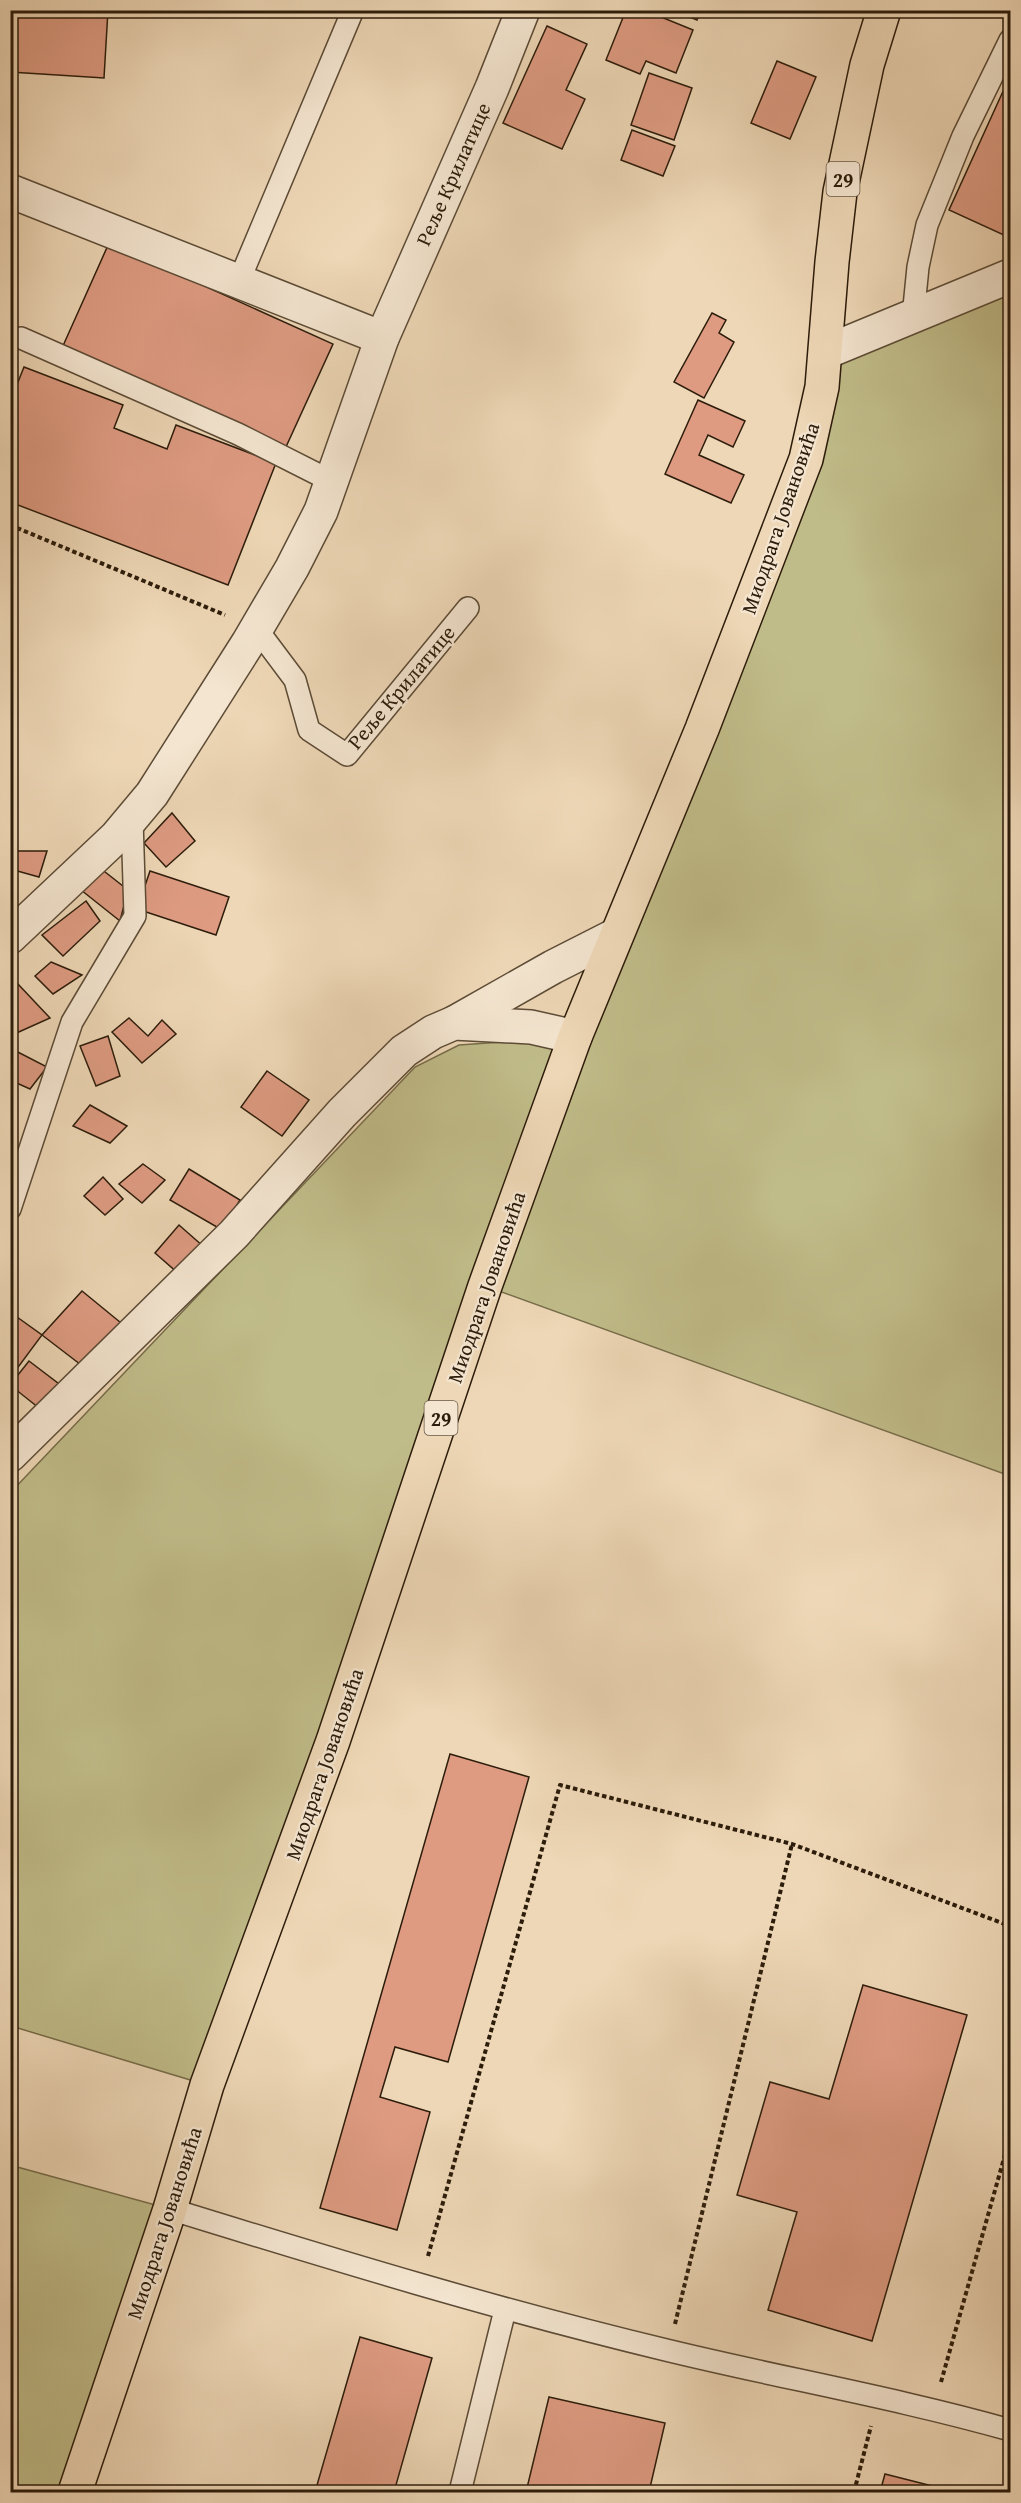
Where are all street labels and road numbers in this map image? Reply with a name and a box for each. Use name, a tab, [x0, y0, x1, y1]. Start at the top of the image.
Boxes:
street label: Реље Крилатице	[408, 97, 498, 251]
road number: 29	[826, 162, 860, 196]
street label: Миодрага Јовановића	[733, 418, 827, 618]
street label: Реље Крилатице	[340, 618, 462, 756]
street label: Миодрага Јовановића	[439, 1187, 533, 1387]
road number: 29	[424, 1401, 458, 1435]
street label: Миодрага Јовановића	[277, 1664, 371, 1864]
street label: Миодрага Јовановића	[118, 2123, 210, 2323]

